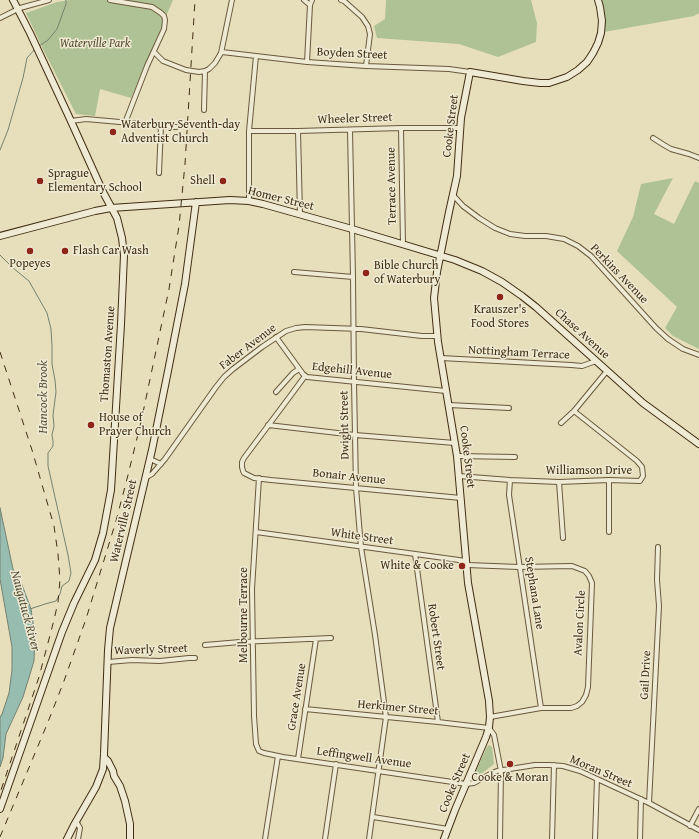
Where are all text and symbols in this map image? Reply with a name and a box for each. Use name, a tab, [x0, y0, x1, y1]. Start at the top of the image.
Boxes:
park label: Waterville Park	[60, 37, 130, 51]
street label: Boyden Street	[316, 45, 388, 63]
street label: Cooke Street	[440, 94, 462, 158]
street label: Wheeler Street	[317, 110, 393, 128]
place label: Waterbury Seventh-day Adventist Church	[121, 118, 240, 146]
marker: Waterbury Seventh-day Adventist Church	[108, 127, 118, 137]
street label: Terrace Avenue	[384, 147, 400, 225]
place label: Sprague Elementary School	[48, 167, 142, 195]
place label: Shell	[190, 174, 215, 188]
marker: Sprague Elementary School	[35, 176, 45, 186]
marker: Shell	[218, 176, 228, 186]
street label: Homer Street	[247, 184, 315, 214]
street label: Perkins Avenue	[587, 241, 651, 307]
place label: Flash Car Wash	[73, 244, 149, 258]
marker: Popeyes	[25, 246, 35, 256]
marker: Flash Car Wash	[60, 246, 70, 256]
place label: Popeyes	[10, 257, 50, 271]
place label: Bible Church of Waterbury	[374, 259, 440, 287]
marker: Bible Church of Waterbury	[361, 268, 371, 278]
marker: Krauszer's Food Stores	[495, 292, 505, 302]
place label: Krauszer's Food Stores	[471, 303, 529, 331]
street label: Thomaston Avenue	[97, 305, 119, 403]
street label: Chase Avenue	[552, 306, 612, 362]
street label: Faber Avenue	[217, 321, 279, 373]
street label: Nottingham Terrace	[468, 343, 570, 363]
water label: Hancock Brook	[36, 360, 52, 434]
street label: Edgehill Avenue	[311, 360, 393, 382]
street label: Dwight Street	[337, 390, 353, 460]
place label: House of Prayer Church	[99, 411, 171, 439]
marker: House of Prayer Church	[86, 420, 96, 430]
street label: Cooke Street	[456, 425, 478, 489]
street label: Williamson Drive	[546, 464, 632, 478]
street label: Bonair Avenue	[312, 466, 386, 488]
street label: Waterville Street	[107, 478, 141, 564]
street label: White Street	[330, 525, 394, 549]
street label: Stephana Lane	[521, 556, 547, 630]
place label: White & Cooke	[380, 559, 454, 573]
marker: White & Cooke	[457, 561, 467, 571]
street label: Melbourne Terrace	[237, 567, 251, 663]
water label: Naugatuck River	[7, 569, 43, 653]
street label: Avalon Circle	[571, 590, 589, 656]
street label: Robert Street	[424, 603, 448, 671]
street label: Waverly Street	[114, 642, 188, 658]
street label: Gail Drive	[638, 650, 654, 700]
street label: Grace Avenue	[285, 662, 309, 732]
street label: Herkimer Street	[357, 697, 439, 719]
street label: Leffingwell Avenue	[316, 744, 412, 772]
street label: Cooke Street	[436, 751, 474, 815]
street label: Moran Street	[568, 752, 634, 792]
marker: Cooke & Moran	[505, 759, 515, 769]
place label: Cooke & Moran	[472, 771, 548, 785]

